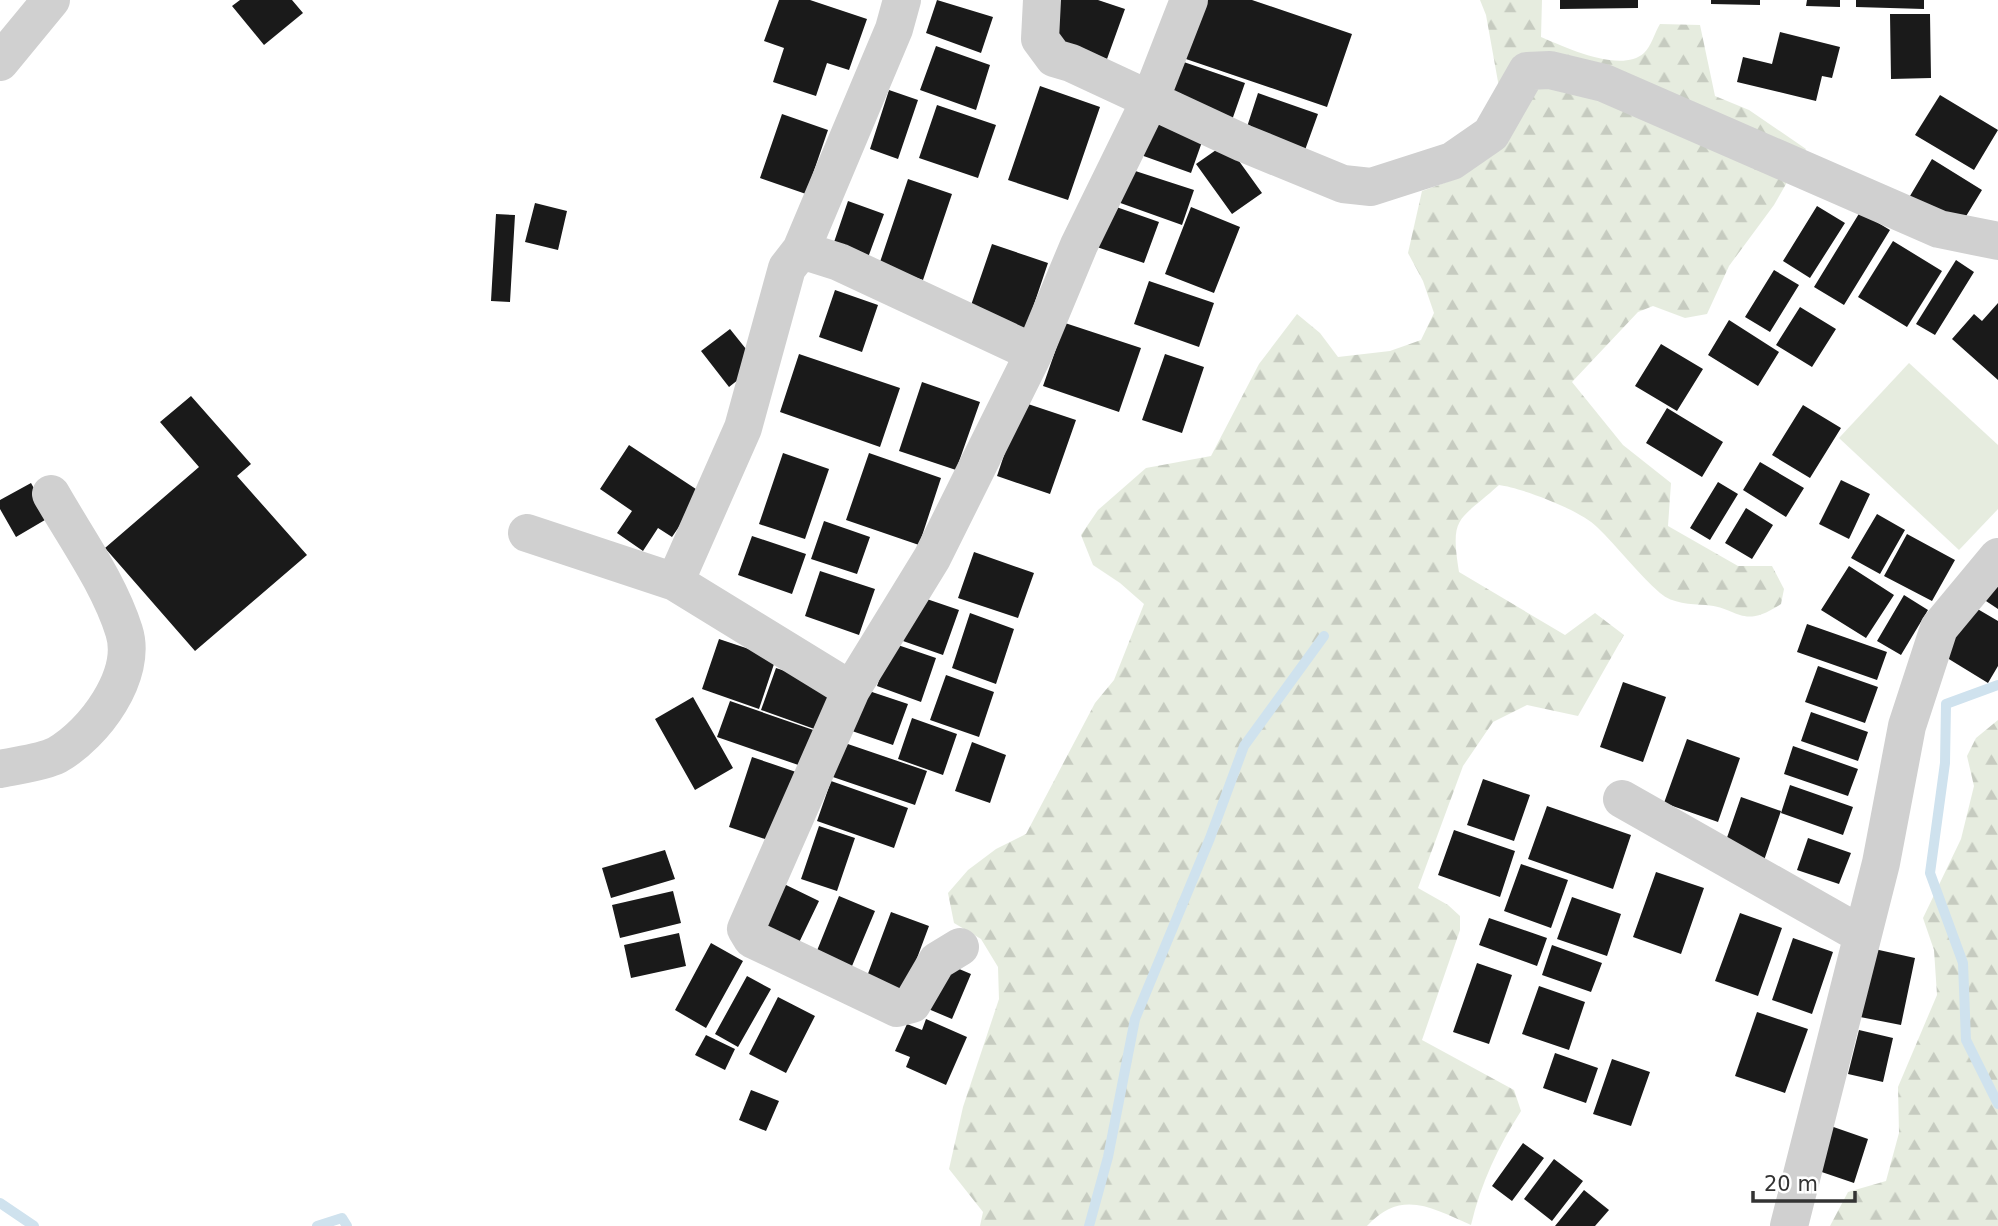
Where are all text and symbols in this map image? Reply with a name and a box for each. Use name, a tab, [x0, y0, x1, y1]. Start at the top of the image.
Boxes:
scale bar	[1753, 1160, 1854, 1204]
text: 20 m	[1764, 1172, 1818, 1196]

